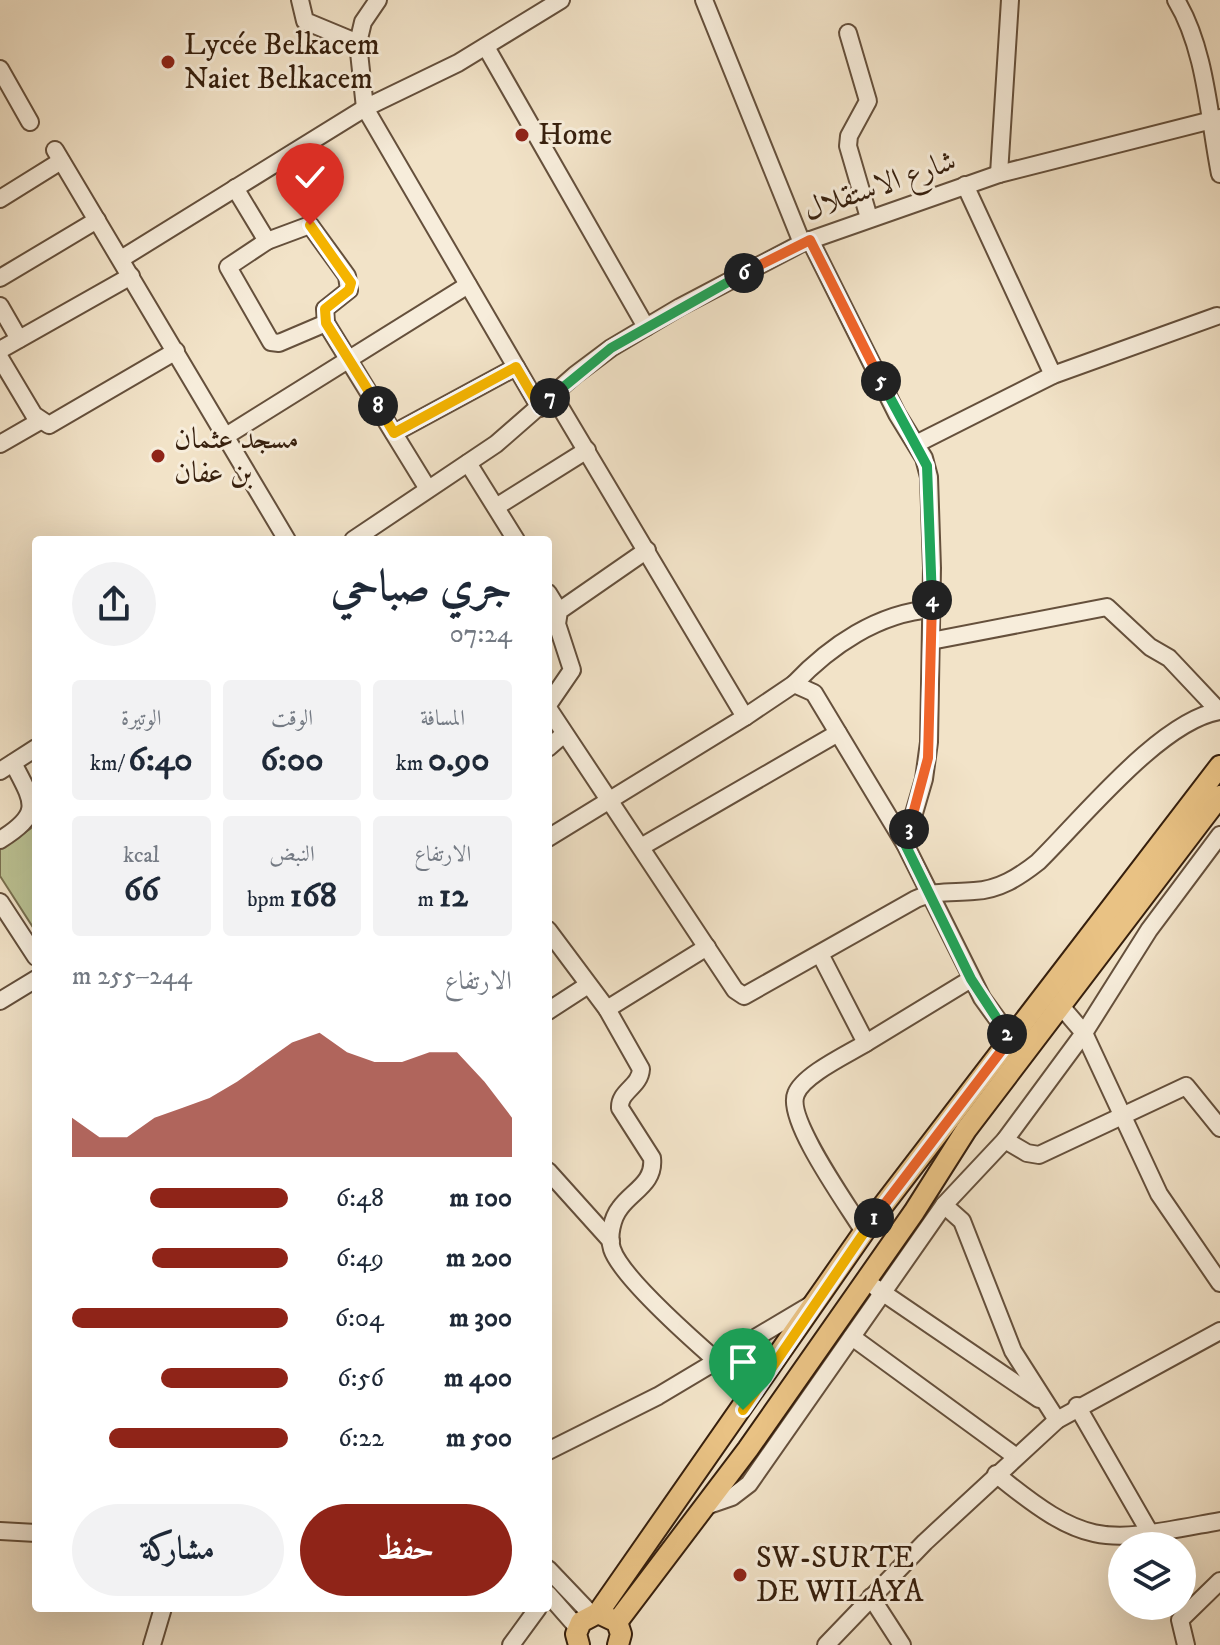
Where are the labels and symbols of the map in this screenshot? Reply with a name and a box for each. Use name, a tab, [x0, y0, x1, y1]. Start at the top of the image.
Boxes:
place label: Lycée Belkacem Naiet Belkacem	[184, 27, 379, 98]
marker: Lycée Belkacem Naiet Belkacem	[159, 53, 177, 71]
place label: Home	[538, 117, 612, 154]
marker: Home	[513, 126, 531, 144]
pin	[276, 143, 344, 225]
street label: شارع الاستقلال	[799, 143, 963, 234]
pin: 6	[724, 253, 764, 293]
pin: 5	[861, 361, 901, 401]
pin: 7	[530, 378, 570, 418]
pin: 8	[358, 386, 398, 426]
place label: مسجد عثمان بن عفان	[174, 421, 299, 492]
marker: مسجد عثمان بن عفان	[149, 447, 167, 465]
pin: 4	[912, 580, 952, 620]
pin: 3	[889, 809, 929, 849]
pin: 2	[987, 1014, 1027, 1054]
pin: 1	[854, 1198, 894, 1238]
pin	[709, 1328, 777, 1410]
place label: SW-SURTE DE WILAYA	[756, 1540, 924, 1611]
marker: SW-SURTE DE WILAYA	[731, 1566, 749, 1584]

